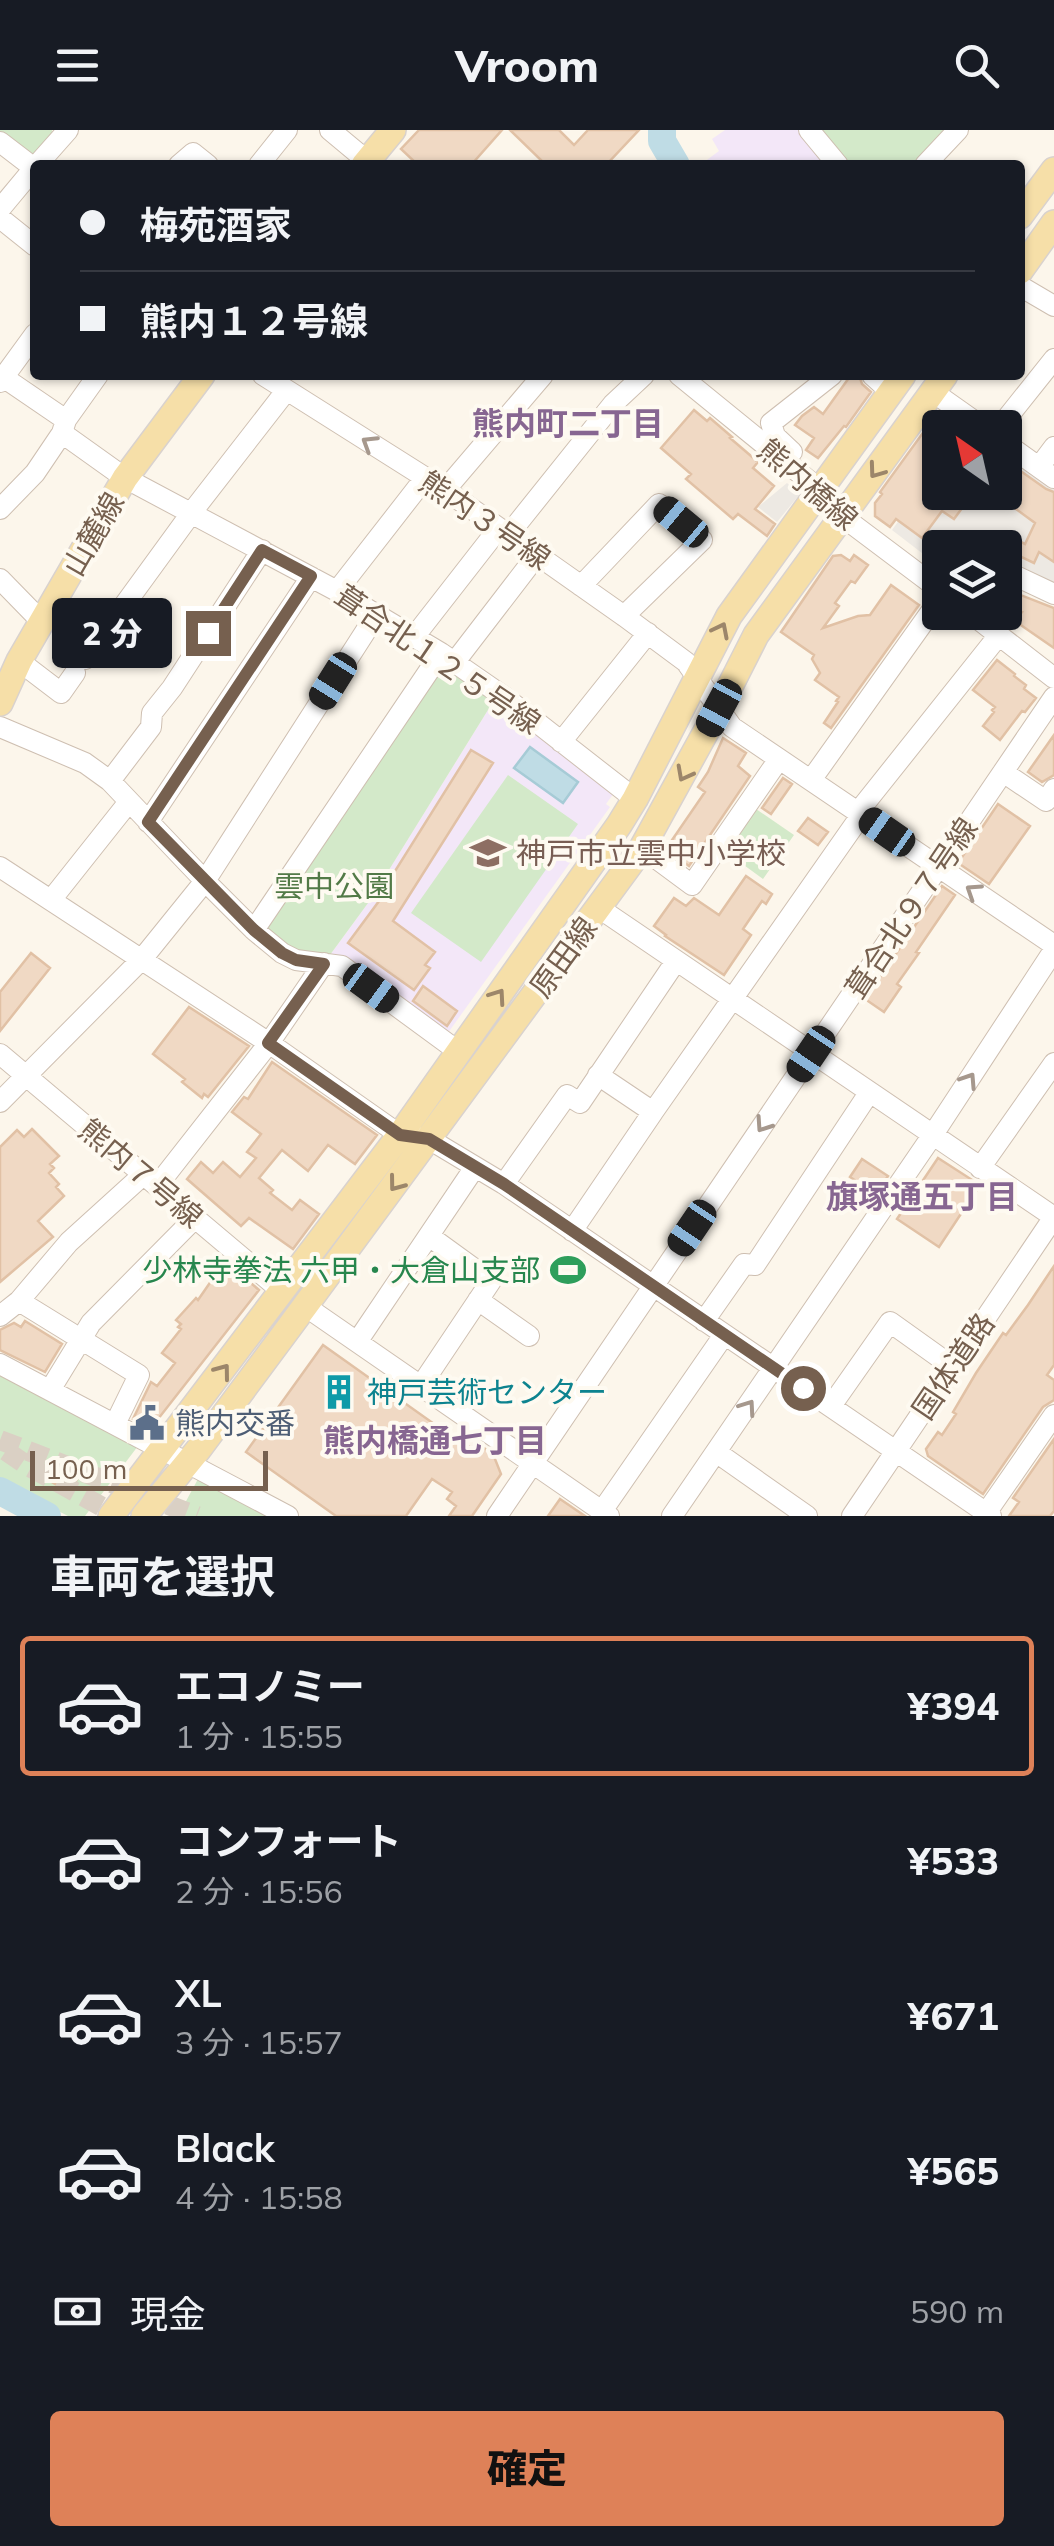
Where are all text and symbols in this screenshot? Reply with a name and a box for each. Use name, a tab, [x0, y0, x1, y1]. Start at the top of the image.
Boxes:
text: Vroom	[455, 37, 599, 93]
icon: menu	[50, 38, 105, 93]
icon: search	[949, 38, 1004, 93]
text: 梅苑酒家	[140, 201, 292, 249]
text: 熊内１２号線	[140, 297, 368, 345]
district label: 熊内町二丁目	[472, 403, 664, 443]
north arrow	[922, 410, 1022, 510]
map controls	[922, 410, 1022, 630]
street label: 熊内橋線	[750, 430, 866, 538]
one-way arrow	[362, 436, 380, 455]
one-way arrow	[870, 460, 888, 478]
street label: 熊内３号線	[412, 462, 558, 578]
street label: 山麓線	[54, 486, 132, 582]
car	[648, 491, 714, 553]
button: layers	[922, 530, 1022, 630]
street label: 葺合北１２５号線	[328, 576, 548, 742]
callout: 2 分	[53, 598, 173, 668]
route end	[186, 611, 231, 656]
text: 2 分	[82, 613, 142, 653]
one-way arrow	[709, 623, 729, 641]
car	[304, 648, 362, 714]
car	[692, 674, 746, 742]
one-way arrow	[677, 763, 696, 782]
car	[854, 803, 920, 861]
street label: 葺合北９７号線	[837, 810, 985, 1006]
school or university icon: 神戸市立雲中小学校	[469, 834, 507, 872]
place label: 神戸市立雲中小学校	[516, 834, 786, 872]
park label: 雲中公園	[274, 867, 394, 905]
one-way arrow	[965, 885, 983, 904]
street label: 原田線	[521, 909, 605, 1005]
car	[338, 958, 404, 1018]
one-way arrow	[486, 989, 504, 1008]
car	[782, 1021, 840, 1087]
one-way arrow	[957, 1073, 976, 1091]
street label: 熊内７号線	[71, 1110, 211, 1236]
one-way arrow	[757, 1113, 775, 1132]
one-way arrow	[390, 1173, 407, 1191]
district label: 旗塚通五丁目	[826, 1176, 1018, 1216]
car	[663, 1195, 721, 1261]
place label: 少林寺拳法 六甲・大倉山支部	[142, 1251, 540, 1289]
sports icon: 少林寺拳法 六甲・大倉山支部	[549, 1251, 587, 1289]
street label: 国体道路	[904, 1306, 1002, 1426]
one-way arrow	[211, 1364, 228, 1382]
route start	[781, 1366, 826, 1411]
building icon: 神戸芸術センター	[320, 1373, 358, 1411]
place label: 神戸芸術センター	[367, 1373, 607, 1411]
one-way arrow	[736, 1400, 754, 1419]
public building icon: 熊内交番	[128, 1404, 166, 1442]
place label: 熊内交番	[175, 1404, 295, 1442]
district label: 熊内橋通七丁目	[323, 1420, 547, 1460]
scale bar	[30, 1446, 268, 1490]
text: 100 m	[45, 1451, 127, 1486]
text: 車両を選択	[50, 1548, 275, 1604]
icon: car	[55, 1661, 145, 1751]
text: エコノミー	[175, 1662, 365, 1710]
text: ¥394	[908, 1682, 999, 1730]
text: 1 分 · 15:55	[175, 1716, 343, 1756]
icon: car	[55, 1816, 145, 1906]
text: コンフォート	[175, 1817, 402, 1865]
text: ¥533	[908, 1837, 999, 1885]
text: 2 分 · 15:56	[175, 1871, 343, 1911]
text: XL	[175, 1969, 222, 2017]
icon: car	[55, 1971, 145, 2061]
text: ¥671	[908, 1992, 999, 2040]
text: 3 分 · 15:57	[175, 2022, 343, 2062]
text: Black	[175, 2124, 275, 2172]
icon: car	[55, 2126, 145, 2216]
text: ¥565	[908, 2147, 999, 2195]
text: 4 分 · 15:58	[175, 2177, 343, 2217]
icon: cash	[50, 2284, 105, 2339]
text: 現金	[130, 2290, 206, 2338]
text: 590 m	[910, 2291, 1004, 2331]
button: 確定	[50, 2411, 1004, 2526]

